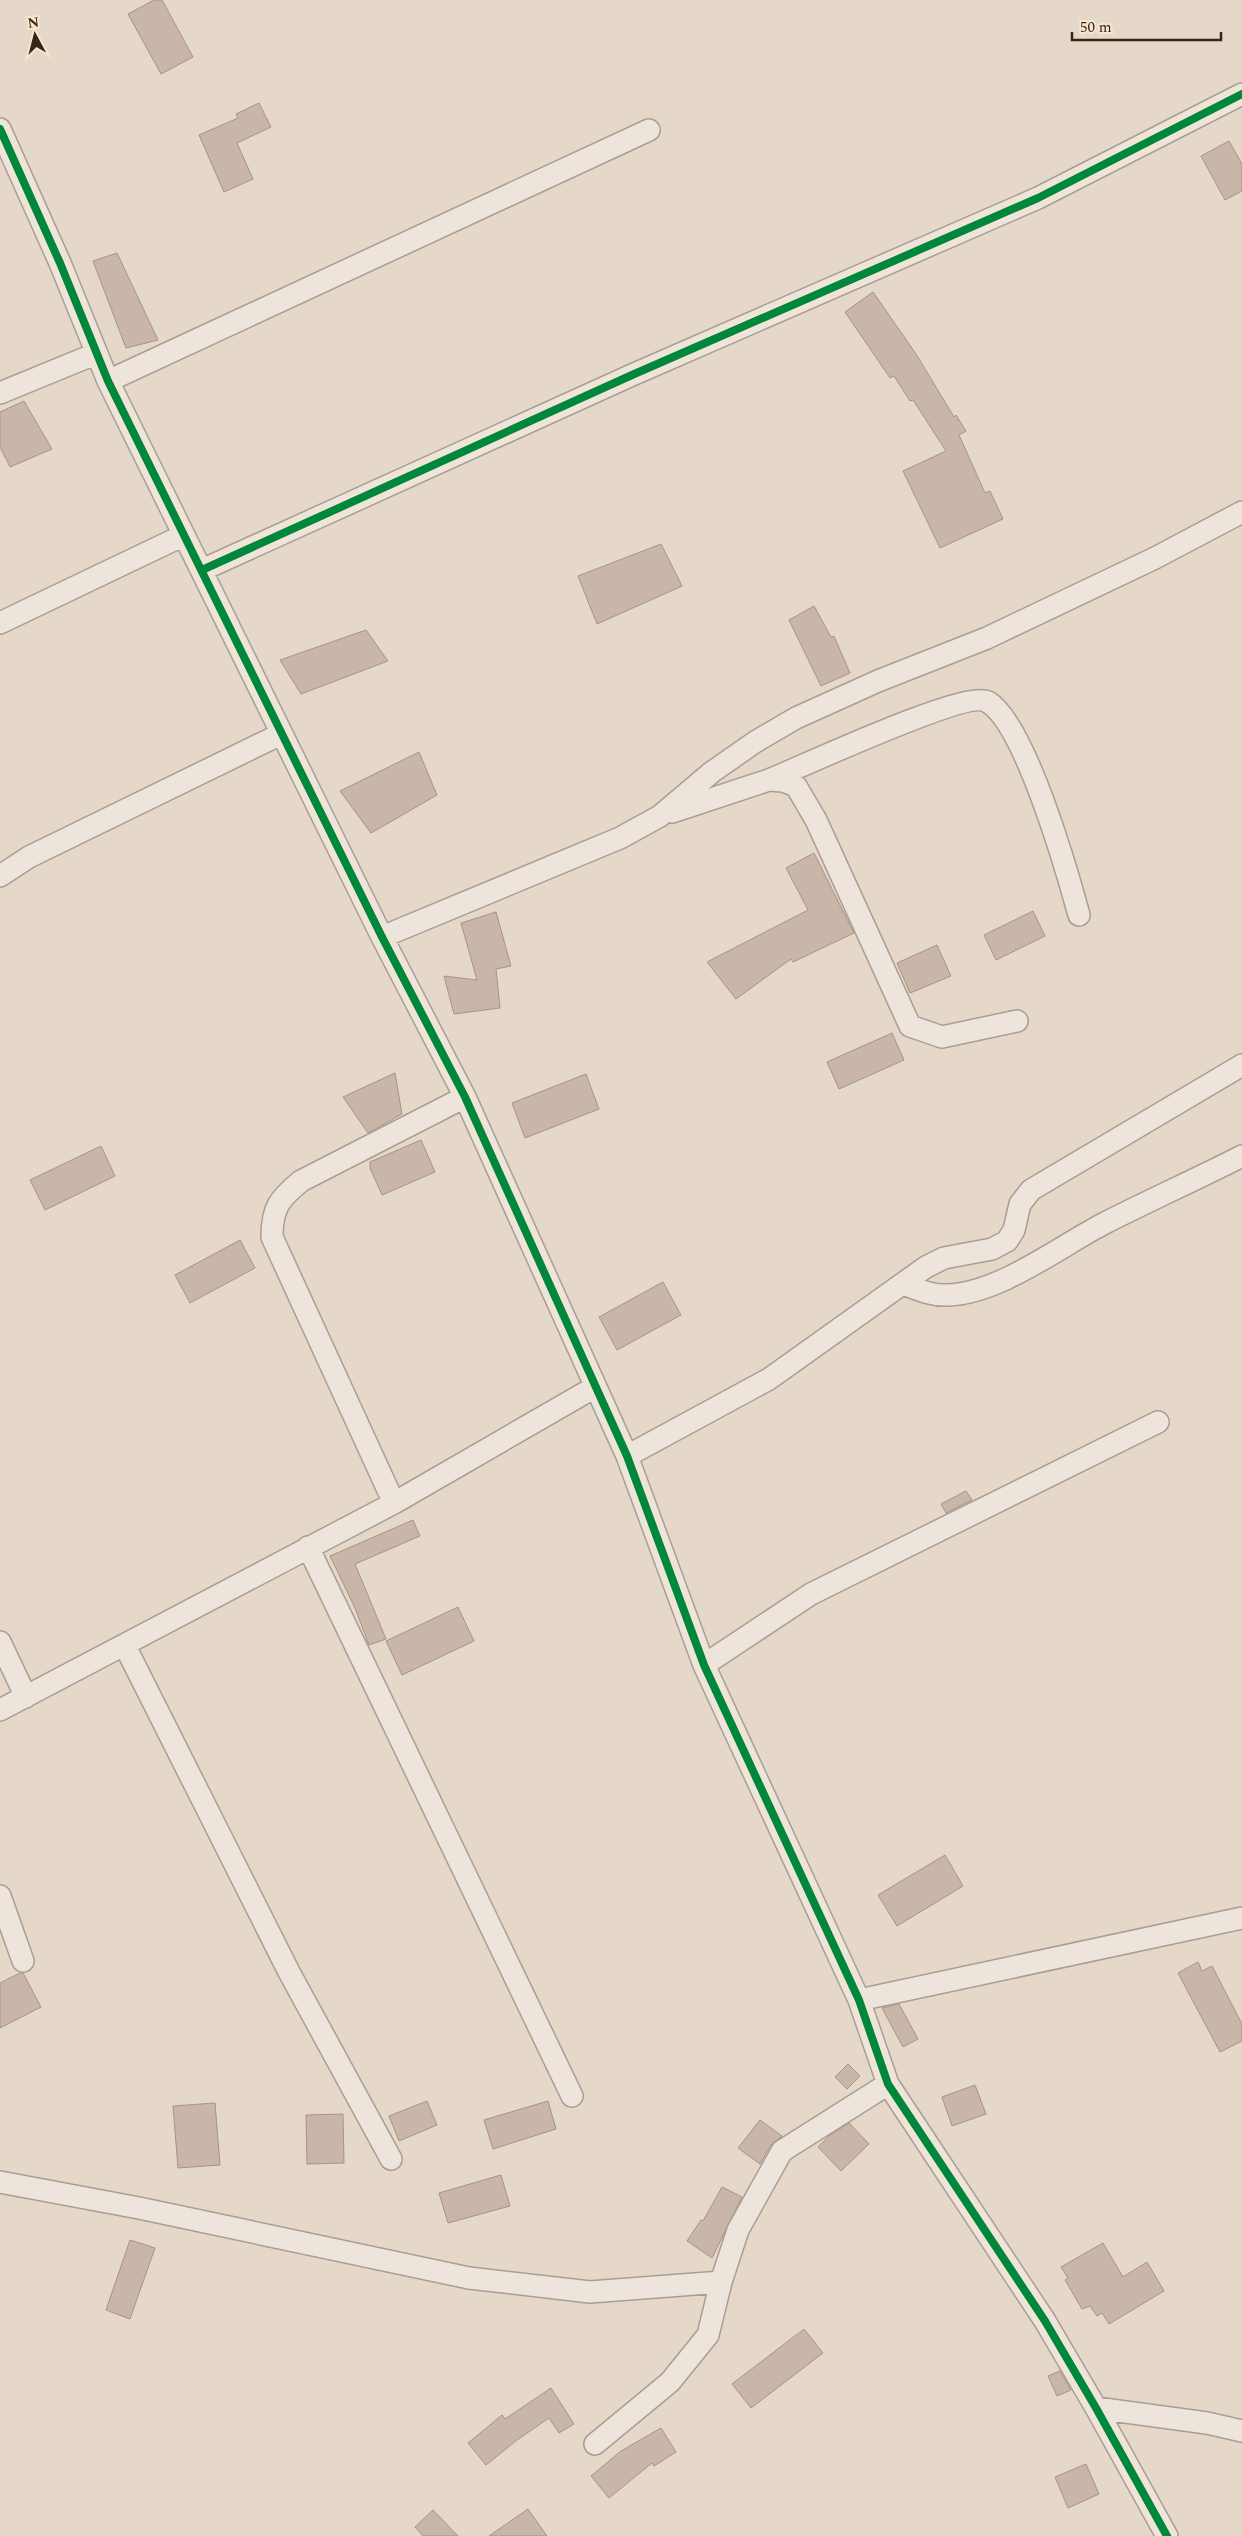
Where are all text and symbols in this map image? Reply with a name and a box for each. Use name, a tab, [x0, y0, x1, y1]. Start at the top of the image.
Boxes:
north arrow	[10, 10, 60, 60]
scale bar	[1072, 10, 1221, 42]
text: N	[27, 11, 40, 34]
text: 50 m	[1080, 16, 1112, 39]

